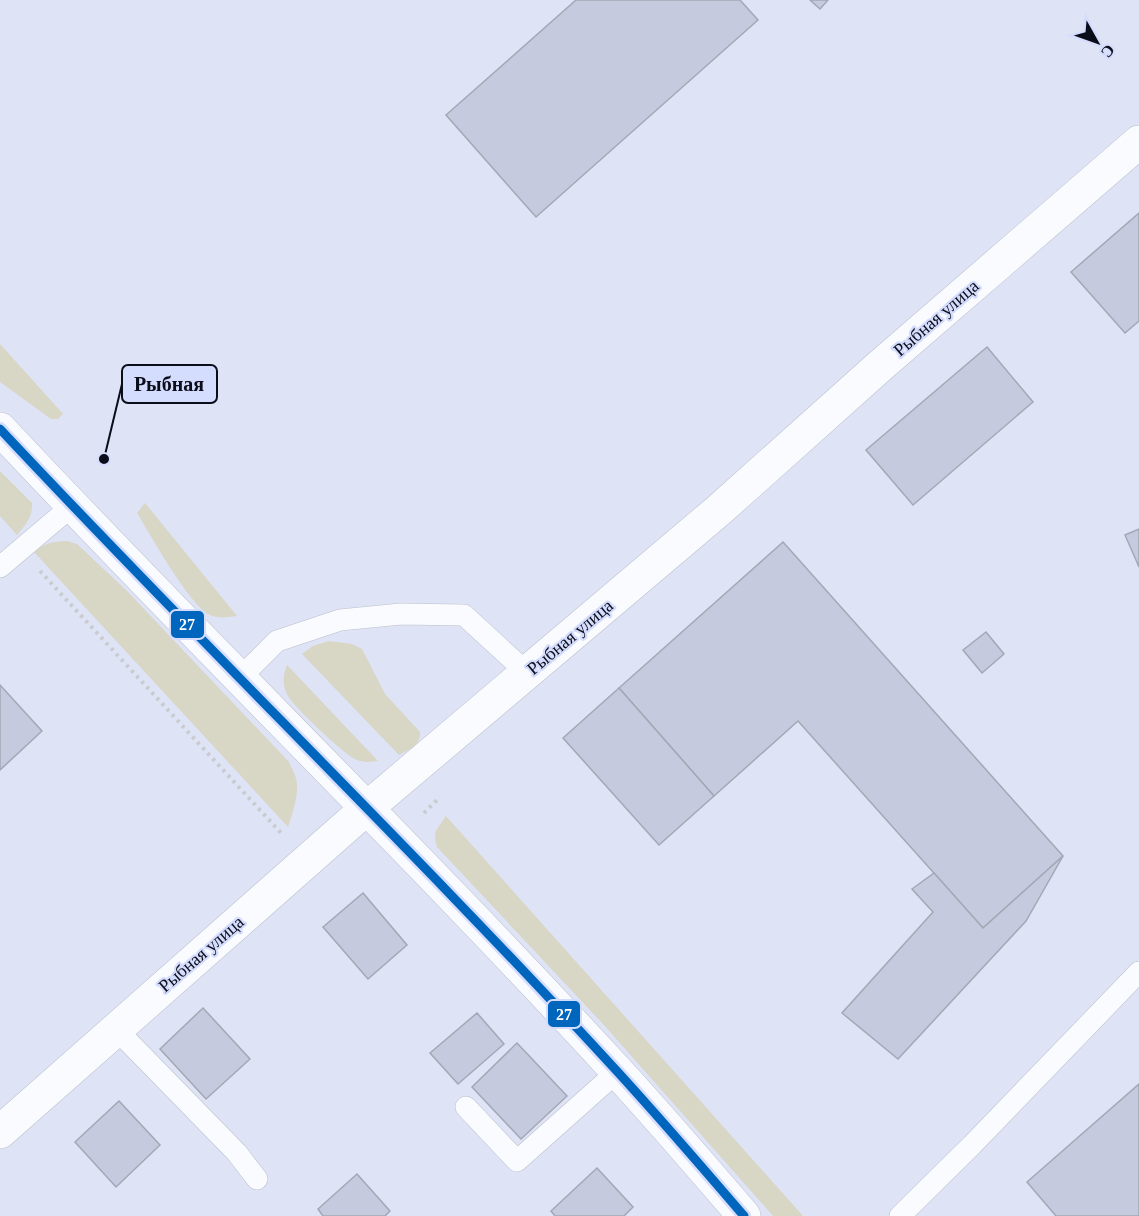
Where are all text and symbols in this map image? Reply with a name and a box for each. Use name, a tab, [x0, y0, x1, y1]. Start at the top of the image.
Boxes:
north arrow	[1067, 12, 1127, 72]
text: С	[1098, 41, 1118, 61]
street label: Рыбная улица	[889, 276, 983, 360]
callout: Рыбная	[122, 365, 217, 403]
text: Рыбная	[134, 373, 204, 395]
street label: Рыбная улица	[523, 595, 617, 679]
line badge: 27	[170, 610, 205, 639]
text: 27	[179, 616, 195, 633]
street label: Рыбная улица	[154, 912, 248, 996]
line badge: 27	[547, 1000, 581, 1028]
text: 27	[556, 1006, 572, 1023]

